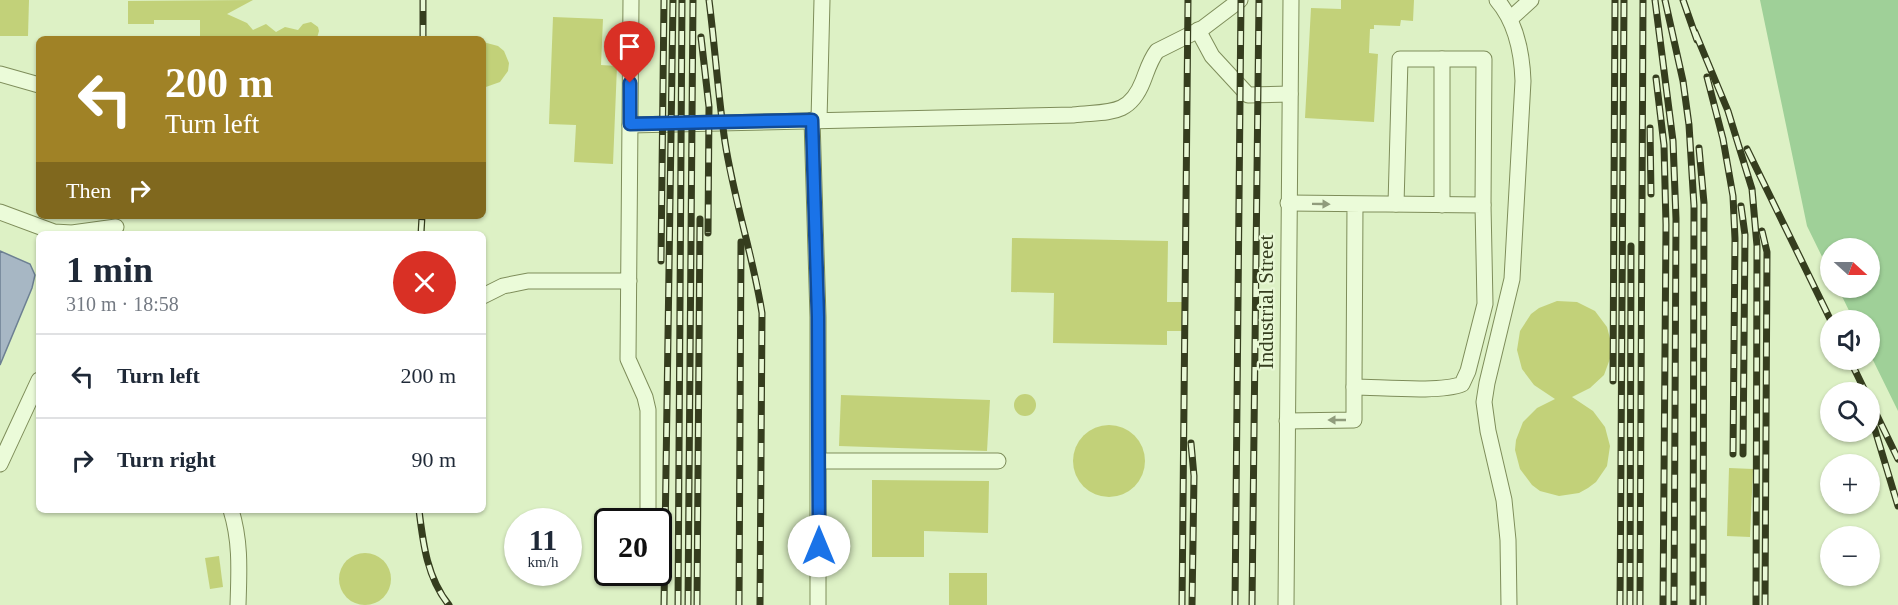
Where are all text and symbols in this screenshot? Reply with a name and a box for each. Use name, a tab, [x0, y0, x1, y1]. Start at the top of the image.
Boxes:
pin	[604, 21, 655, 83]
icon: arrive	[613, 30, 646, 63]
icon: left	[66, 60, 144, 138]
text: 200 m	[165, 60, 274, 106]
text: Turn left	[165, 109, 259, 139]
icon: right	[123, 174, 156, 207]
text: Then	[66, 178, 111, 203]
one-way arrow	[1312, 199, 1331, 209]
street label: Industrial Street	[1254, 234, 1278, 369]
north arrow	[1820, 238, 1880, 298]
map controls	[1820, 238, 1880, 586]
text: 1 min	[66, 250, 153, 290]
button: close	[393, 251, 456, 314]
text: 310 m · 18:58	[66, 293, 179, 315]
button: sound	[1820, 310, 1880, 370]
icon: left	[66, 360, 99, 393]
text: Turn left	[117, 363, 200, 388]
text: 200 m	[400, 363, 456, 388]
button: search	[1820, 382, 1880, 442]
one-way arrow	[1328, 416, 1347, 425]
icon: right	[66, 444, 99, 477]
text: Turn right	[117, 447, 216, 472]
text: 90 m	[411, 447, 456, 472]
button: +	[1820, 454, 1880, 514]
speed limit sign: 20	[594, 508, 672, 586]
position arrow	[787, 514, 851, 578]
text: 11	[529, 523, 557, 556]
button: −	[1820, 526, 1880, 586]
text: km/h	[528, 554, 558, 570]

